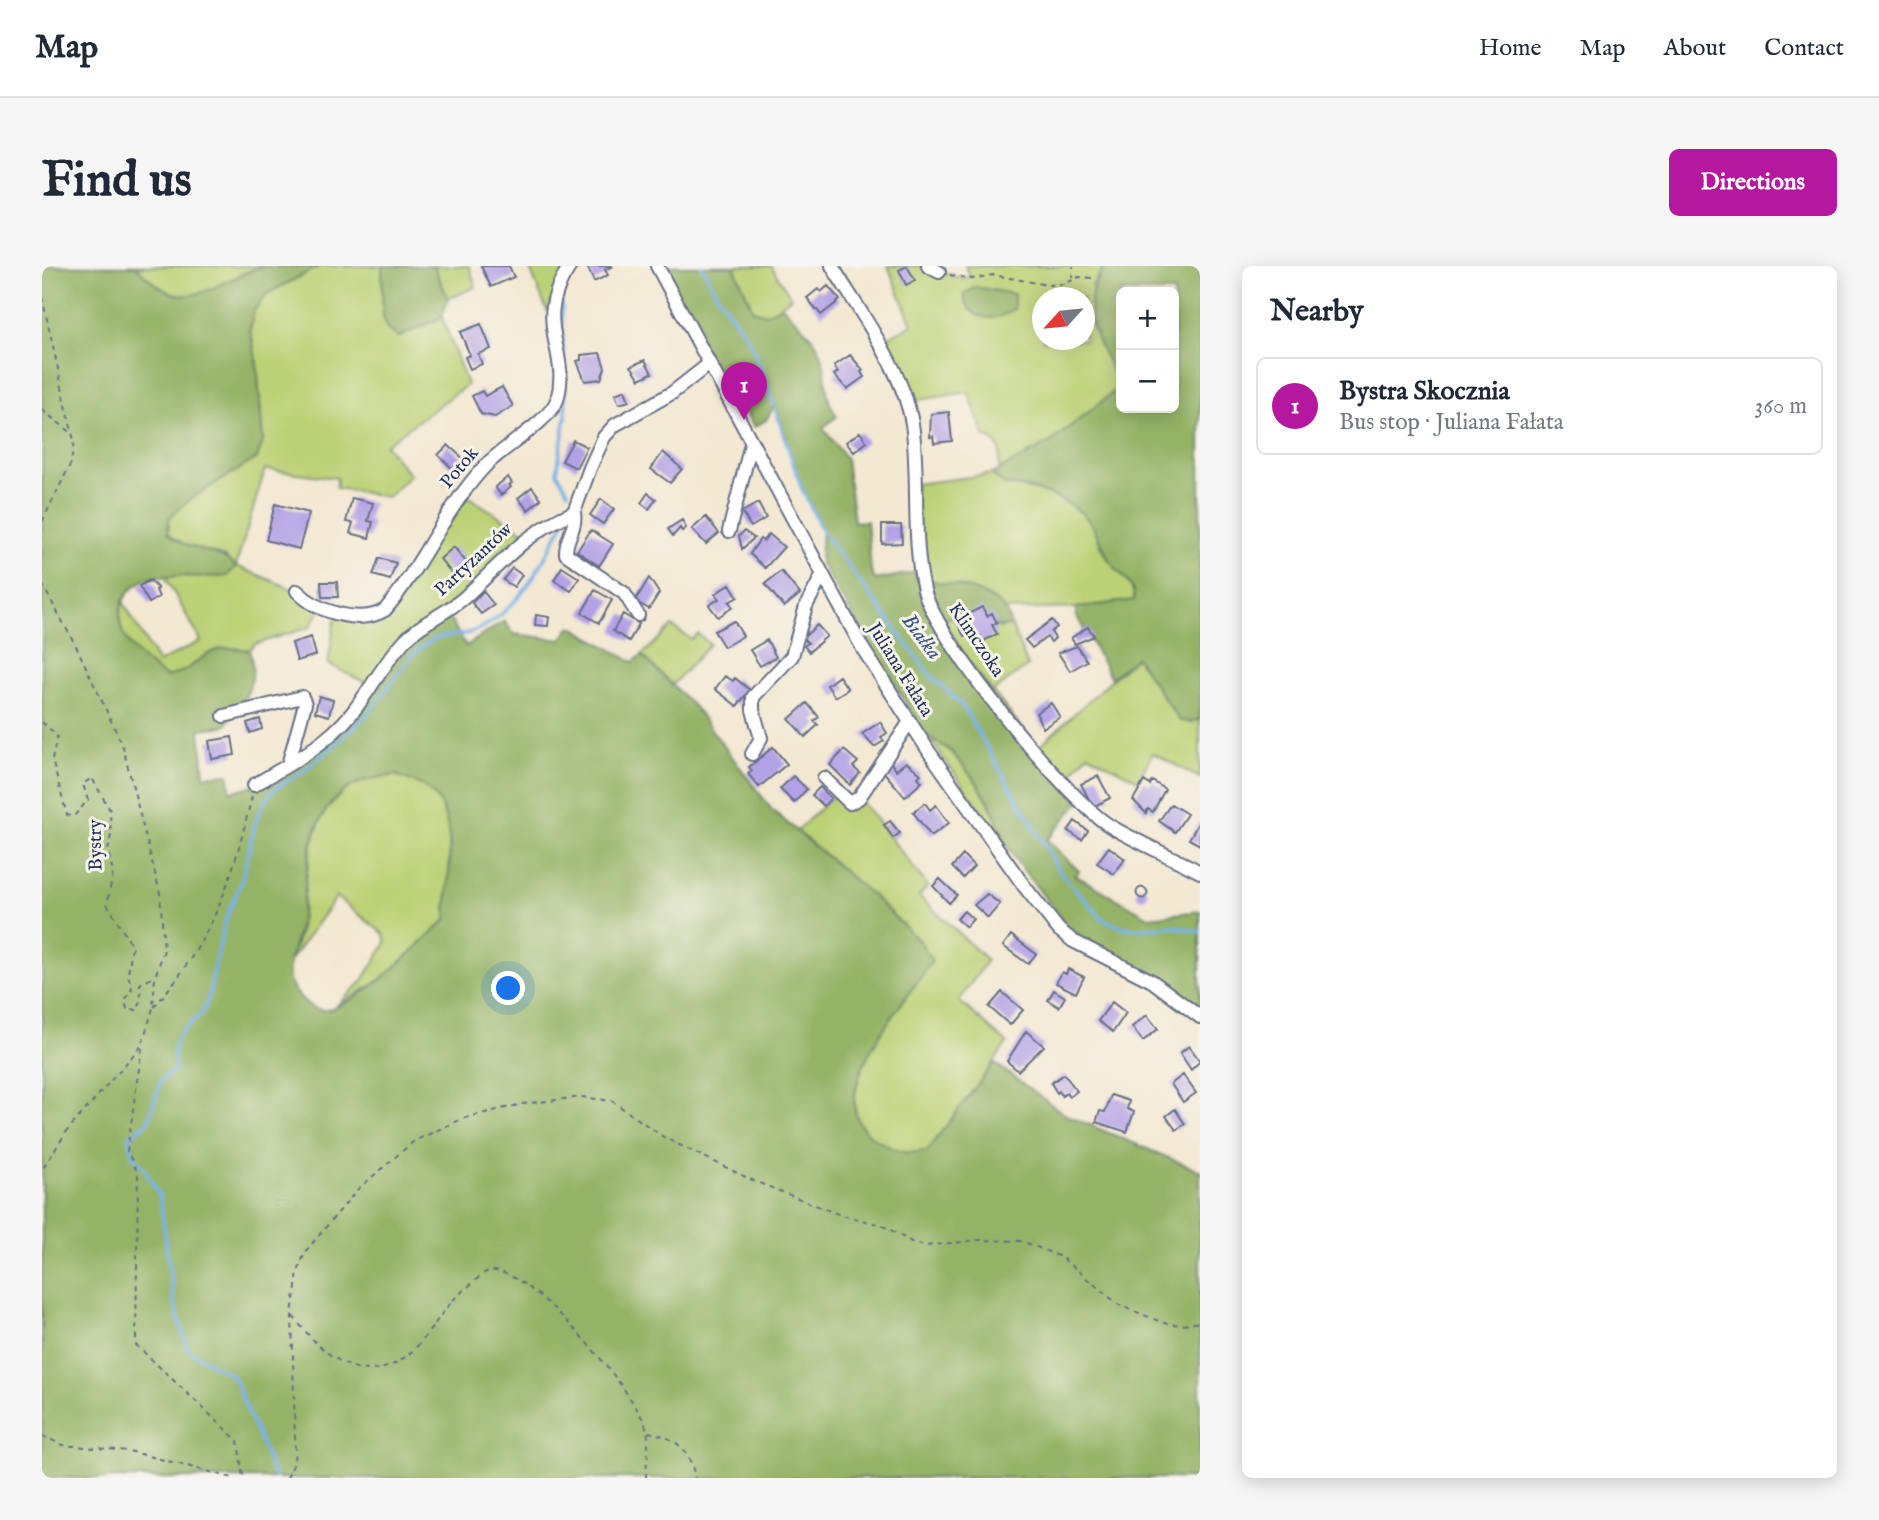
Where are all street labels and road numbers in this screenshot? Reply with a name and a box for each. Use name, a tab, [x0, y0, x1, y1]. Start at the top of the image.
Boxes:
street label: Potok	[435, 441, 485, 494]
street label: Partyzantów	[430, 517, 518, 602]
street label: Klimczoka	[943, 598, 1010, 682]
street label: Juliana Fałata	[861, 617, 939, 722]
street label: Bystry	[84, 818, 108, 871]

